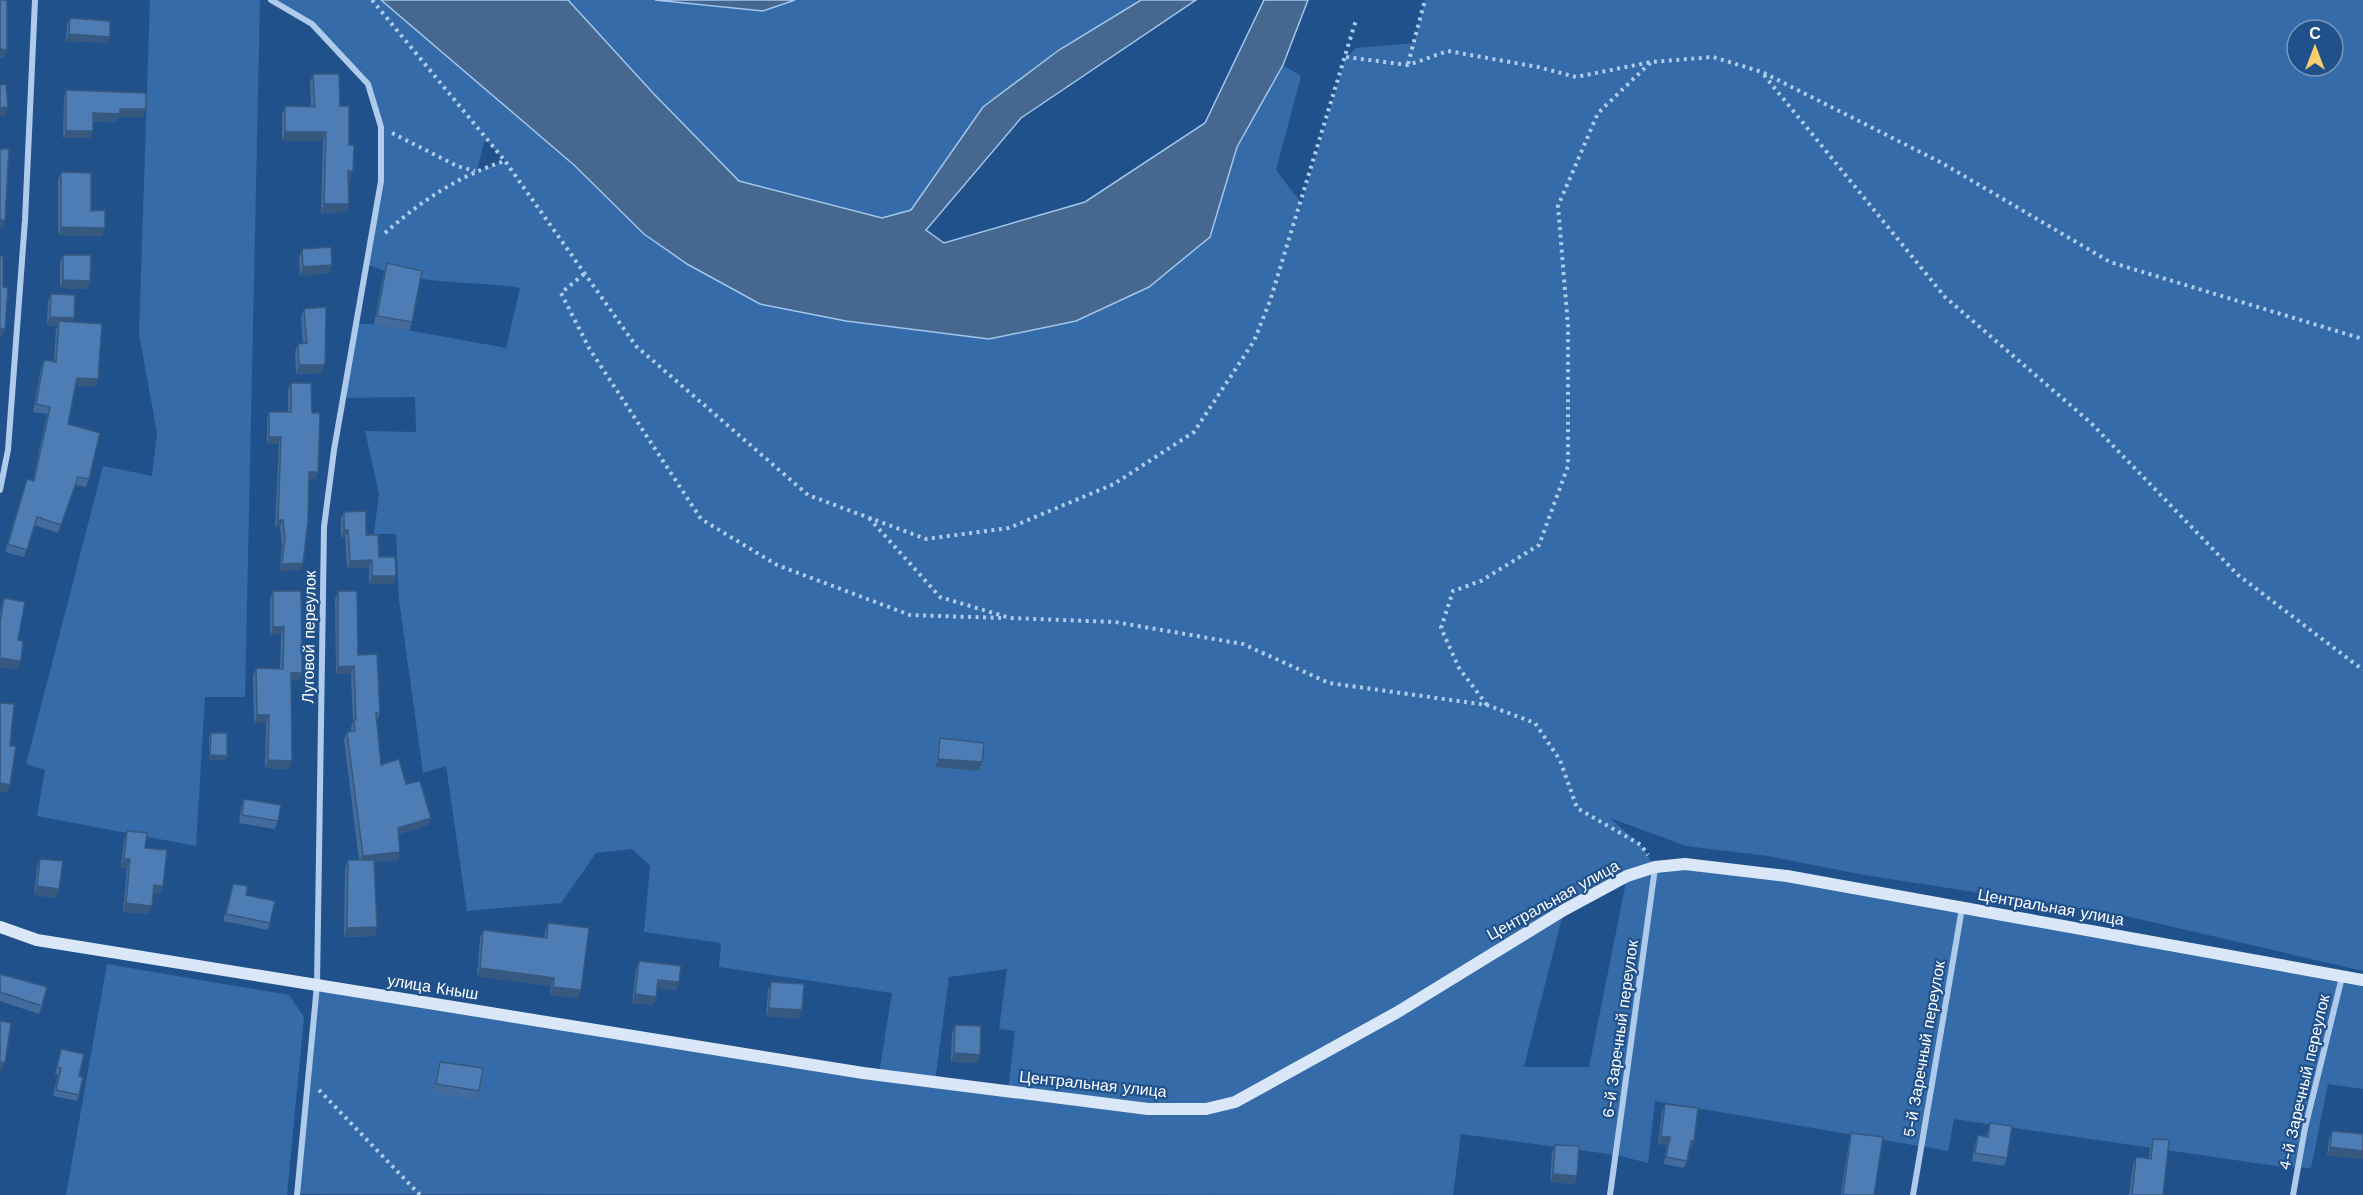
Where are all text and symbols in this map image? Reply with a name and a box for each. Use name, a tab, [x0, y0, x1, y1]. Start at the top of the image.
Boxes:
north arrow	[2285, 18, 2345, 78]
text: С	[2309, 24, 2321, 43]
street label: Луговой переулок	[298, 569, 320, 704]
street label: Центральная улица	[1484, 856, 1623, 944]
street label: Центральная улица	[1976, 885, 2126, 929]
street label: 6-й Заречный переулок	[1598, 938, 1642, 1119]
street label: 5-й Заречный переулок	[1899, 958, 1949, 1139]
street label: улица Кныш	[386, 970, 480, 1004]
street label: 4-й Заречный переулок	[2275, 991, 2334, 1172]
street label: Центральная улица	[1018, 1067, 1168, 1101]

